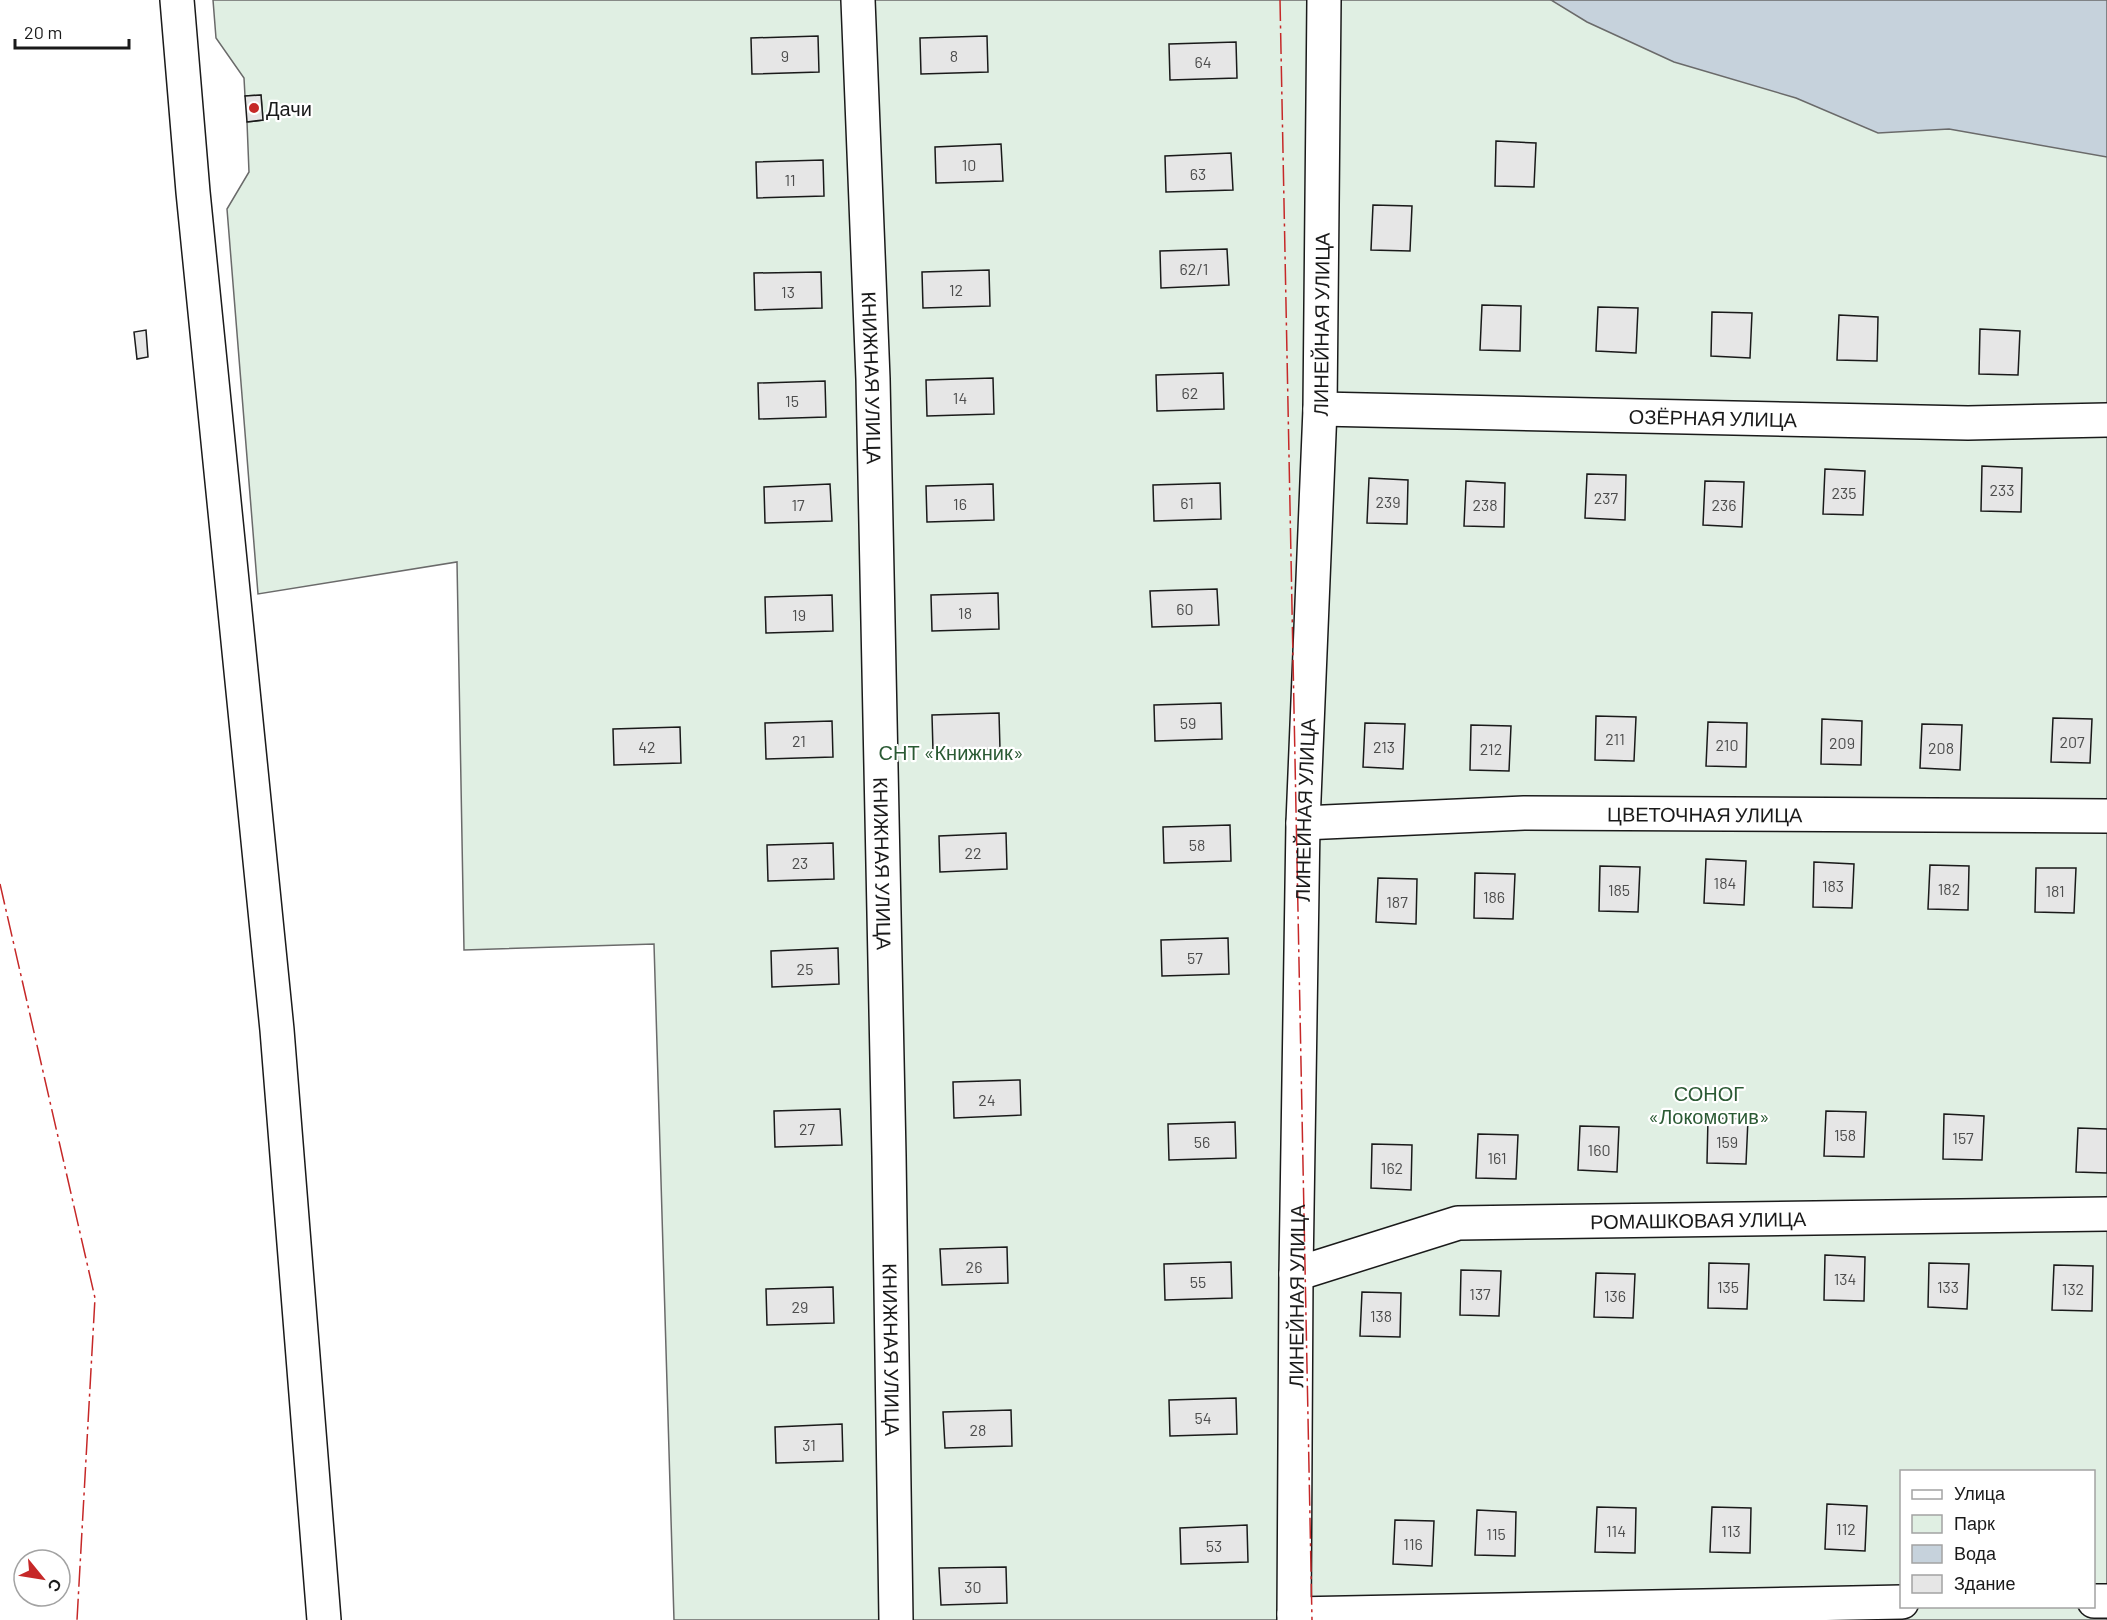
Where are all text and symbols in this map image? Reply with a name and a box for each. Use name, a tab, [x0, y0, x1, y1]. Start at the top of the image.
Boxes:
scale bar	[15, 12, 129, 50]
text: 20 m	[24, 21, 62, 43]
house number: 9	[781, 46, 789, 65]
house number: 8	[950, 46, 958, 65]
house number: 64	[1194, 52, 1212, 71]
place label: Дачи	[266, 96, 312, 120]
marker: Дачи	[247, 101, 261, 115]
house number: 10	[962, 155, 976, 174]
house number: 63	[1190, 164, 1206, 183]
house number: 11	[784, 170, 796, 189]
street label: ЛИНЕЙНАЯ УЛИЦА	[1308, 232, 1334, 417]
house number: 62/1	[1180, 259, 1208, 278]
house number: 12	[949, 280, 963, 299]
house number: 13	[781, 282, 795, 301]
street label: КНИЖНАЯ УЛИЦА	[858, 291, 887, 465]
house number: 62	[1182, 383, 1198, 402]
house number: 14	[953, 388, 967, 407]
house number: 15	[785, 391, 799, 410]
street label: ОЗЁРНАЯ УЛИЦА	[1629, 404, 1798, 431]
house number: 233	[1990, 480, 2014, 499]
house number: 235	[1832, 483, 1856, 502]
house number: 237	[1594, 488, 1619, 507]
house number: 239	[1375, 492, 1401, 511]
house number: 61	[1180, 493, 1194, 512]
house number: 16	[953, 494, 967, 513]
house number: 17	[791, 495, 805, 514]
house number: 238	[1472, 495, 1498, 514]
house number: 236	[1712, 495, 1736, 514]
house number: 60	[1176, 599, 1194, 618]
house number: 18	[958, 603, 972, 622]
house number: 19	[792, 605, 806, 624]
house number: 59	[1180, 713, 1196, 732]
street label: ЛИНЕЙНАЯ УЛИЦА	[1290, 717, 1319, 902]
house number: 211	[1605, 729, 1625, 748]
house number: 21	[792, 731, 806, 750]
house number: 207	[2059, 732, 2085, 751]
house number: 209	[1829, 733, 1855, 752]
house number: 210	[1716, 735, 1739, 754]
house number: 42	[638, 737, 656, 756]
house number: 213	[1373, 737, 1395, 756]
house number: 208	[1928, 738, 1954, 757]
house number: 212	[1480, 739, 1502, 758]
park label: СНТ «Книжник»	[879, 740, 1023, 764]
street label: КНИЖНАЯ УЛИЦА	[869, 777, 897, 951]
street label: ЦВЕТОЧНАЯ УЛИЦА	[1607, 801, 1803, 826]
house number: 58	[1189, 835, 1205, 854]
house number: 22	[964, 843, 982, 862]
house number: 23	[792, 853, 808, 872]
house number: 184	[1714, 873, 1736, 892]
house number: 183	[1822, 876, 1844, 895]
house number: 182	[1938, 879, 1960, 898]
house number: 185	[1608, 880, 1630, 899]
house number: 181	[2045, 881, 2065, 900]
house number: 186	[1483, 887, 1505, 906]
house number: 187	[1386, 892, 1408, 911]
house number: 57	[1187, 948, 1203, 967]
house number: 25	[797, 959, 813, 978]
park label: СОНОГ «Локомотив»	[1648, 1081, 1770, 1128]
house number: 24	[978, 1090, 996, 1109]
house number: 27	[799, 1119, 815, 1138]
house number: 158	[1834, 1125, 1856, 1144]
house number: 157	[1952, 1128, 1974, 1147]
house number: 56	[1194, 1132, 1210, 1151]
house number: 159	[1716, 1132, 1738, 1151]
house number: 160	[1588, 1140, 1610, 1159]
house number: 161	[1487, 1148, 1507, 1167]
house number: 162	[1381, 1158, 1403, 1177]
street label: ЛИНЕЙНАЯ УЛИЦА	[1283, 1203, 1309, 1388]
street label: РОМАШКОВАЯ УЛИЦА	[1590, 1206, 1807, 1233]
house number: 26	[966, 1257, 982, 1276]
street label: КНИЖНАЯ УЛИЦА	[879, 1263, 905, 1437]
house number: 134	[1834, 1269, 1856, 1288]
house number: 55	[1190, 1272, 1206, 1291]
house number: 135	[1717, 1277, 1739, 1296]
house number: 133	[1937, 1277, 1959, 1296]
house number: 132	[2062, 1279, 2084, 1298]
house number: 137	[1469, 1284, 1491, 1303]
house number: 136	[1604, 1286, 1626, 1305]
house number: 29	[792, 1297, 808, 1316]
house number: 138	[1370, 1306, 1392, 1325]
house number: 54	[1194, 1408, 1212, 1427]
house number: 28	[970, 1420, 986, 1439]
house number: 31	[802, 1435, 816, 1454]
legend	[1900, 1470, 2095, 1608]
text: Улица	[1954, 1482, 2006, 1504]
text: Парк	[1954, 1512, 1995, 1534]
house number: 112	[1836, 1519, 1856, 1538]
house number: 114	[1606, 1521, 1626, 1540]
house number: 113	[1721, 1521, 1741, 1540]
house number: 115	[1486, 1524, 1506, 1543]
house number: 116	[1403, 1534, 1423, 1553]
house number: 53	[1206, 1536, 1222, 1555]
text: Вода	[1954, 1542, 1997, 1564]
north arrow	[12, 1548, 72, 1608]
text: Здание	[1954, 1572, 2015, 1594]
text: С	[44, 1576, 67, 1596]
house number: 30	[964, 1577, 982, 1596]

